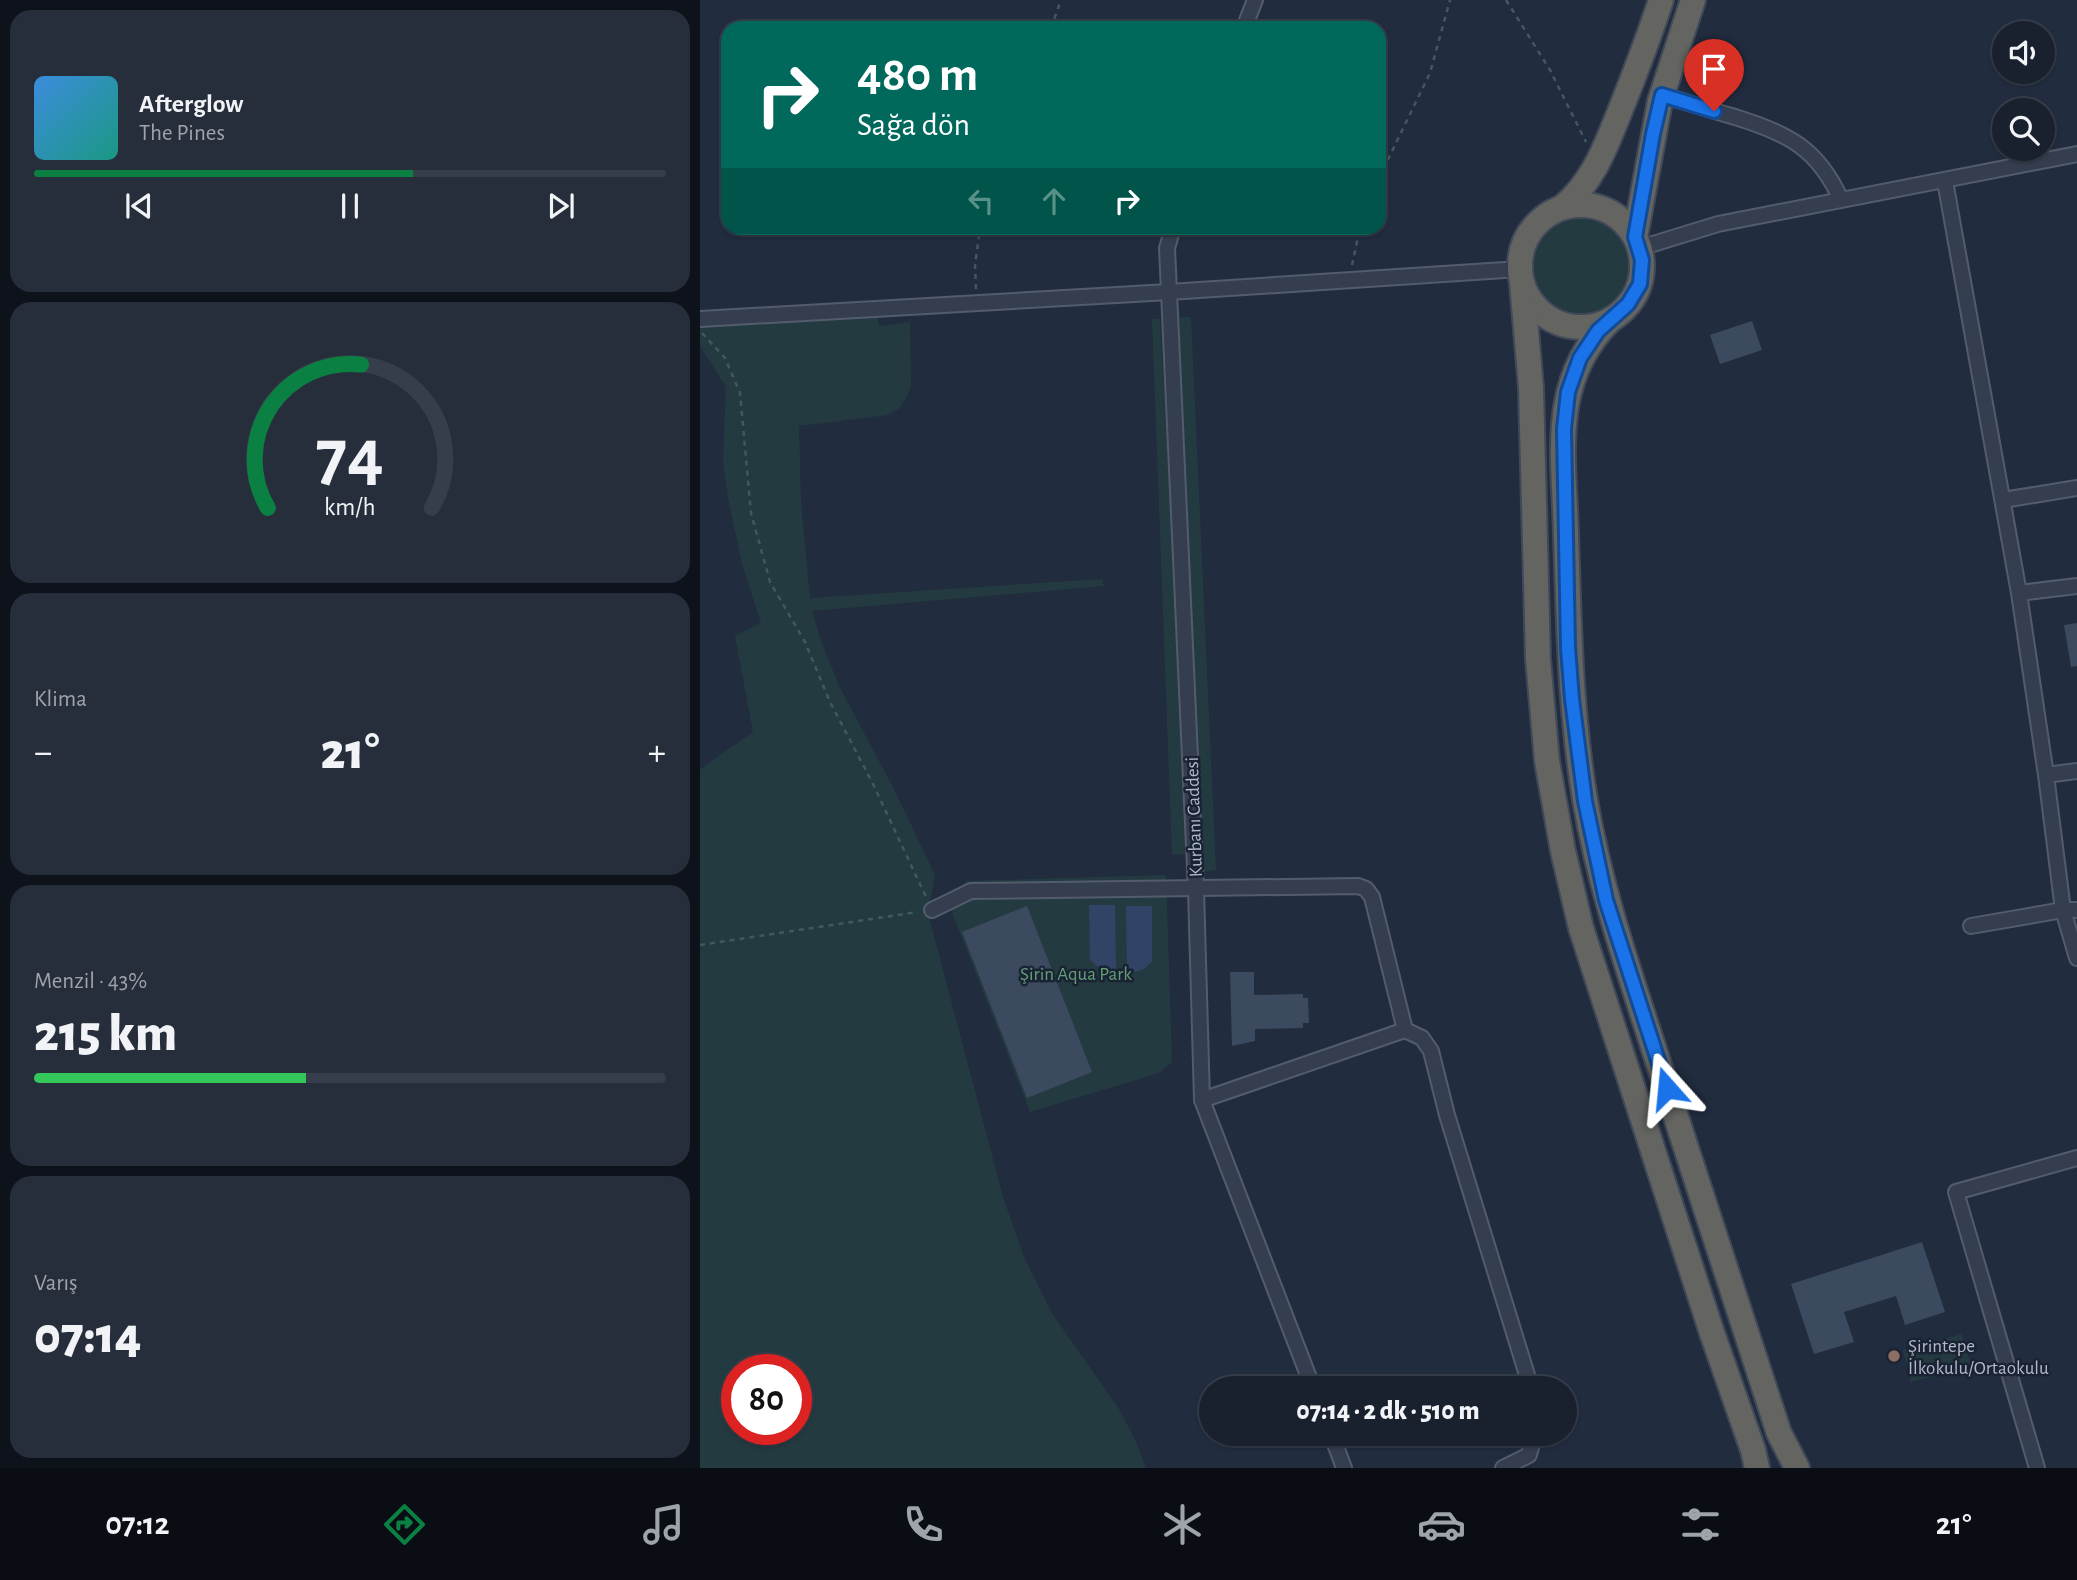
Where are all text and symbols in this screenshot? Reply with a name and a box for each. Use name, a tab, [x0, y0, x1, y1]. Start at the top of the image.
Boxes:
map controls	[1992, 21, 2055, 161]
button: sound	[1992, 21, 2055, 84]
pin	[1684, 39, 1744, 111]
icon: right	[742, 49, 833, 140]
icon: arrive	[1695, 50, 1733, 88]
text: 480 m	[857, 51, 978, 100]
text: Afterglow	[139, 91, 243, 117]
button: search	[1992, 98, 2055, 161]
text: Sağa dön	[857, 109, 970, 141]
text: The Pines	[139, 122, 225, 145]
icon: left	[962, 182, 1000, 220]
icon: ahead	[1035, 182, 1073, 220]
icon: right	[1108, 182, 1146, 220]
icon: previous	[120, 187, 158, 225]
icon: pause	[331, 187, 369, 225]
icon: next	[542, 187, 580, 225]
text: 74	[316, 421, 384, 494]
text: km/h	[324, 495, 376, 520]
text: Klima	[34, 688, 87, 711]
text: 21°	[320, 726, 380, 778]
text: −	[34, 734, 52, 772]
text: +	[648, 734, 666, 772]
street label: Kurbanı Caddesi	[1183, 756, 1206, 877]
park label: Şirin Aqua Park	[1020, 965, 1132, 984]
text: Menzil · 43%	[34, 970, 147, 993]
text: 215 km	[34, 1008, 177, 1060]
position arrow	[1630, 1051, 1704, 1125]
text: Varış	[34, 1272, 78, 1295]
text: 07:14	[34, 1310, 142, 1362]
place label: Şirintepe İlkokulu/Ortaokulu	[1908, 1337, 2049, 1378]
marker: Şirintepe İlkokulu/Ortaokulu	[1886, 1348, 1902, 1364]
speed limit sign: 80	[721, 1354, 812, 1445]
text: 07:14 · 2 dk · 510 m	[1296, 1398, 1480, 1424]
icon: directions	[380, 1500, 429, 1549]
icon: music	[639, 1500, 688, 1549]
icon: phone	[899, 1500, 948, 1549]
icon: climate	[1158, 1500, 1207, 1549]
icon: car	[1417, 1500, 1466, 1549]
icon: filters	[1676, 1500, 1725, 1549]
text: 07:12	[105, 1508, 170, 1540]
text: 21°	[1936, 1508, 1972, 1540]

